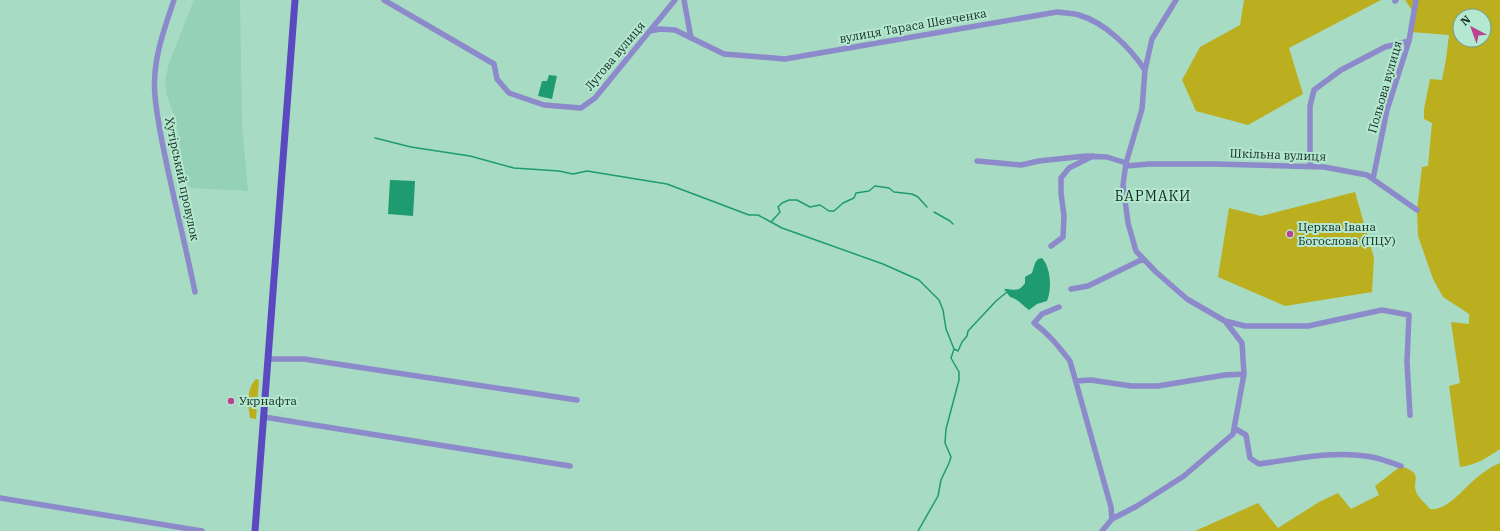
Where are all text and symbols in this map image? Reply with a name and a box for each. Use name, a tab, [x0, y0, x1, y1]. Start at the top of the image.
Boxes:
street label: вулиця Тараса Шевченка	[838, 5, 988, 46]
north arrow	[1452, 8, 1492, 48]
text: N	[1458, 12, 1474, 29]
street label: Лугова вулиця	[581, 18, 648, 93]
street label: Польова вулиця	[1364, 39, 1405, 135]
street label: Хутірський провулок	[162, 116, 203, 242]
street label: Шкільна вулиця	[1229, 145, 1327, 164]
district label: БАРМАКИ	[1115, 187, 1191, 205]
place label: Церква Івана Богослова (ПЦУ)	[1298, 219, 1396, 248]
marker: Церква Івана Богослова (ПЦУ)	[1285, 229, 1295, 239]
place label: Укрнафта	[239, 393, 298, 408]
marker: Укрнафта	[226, 396, 236, 406]

